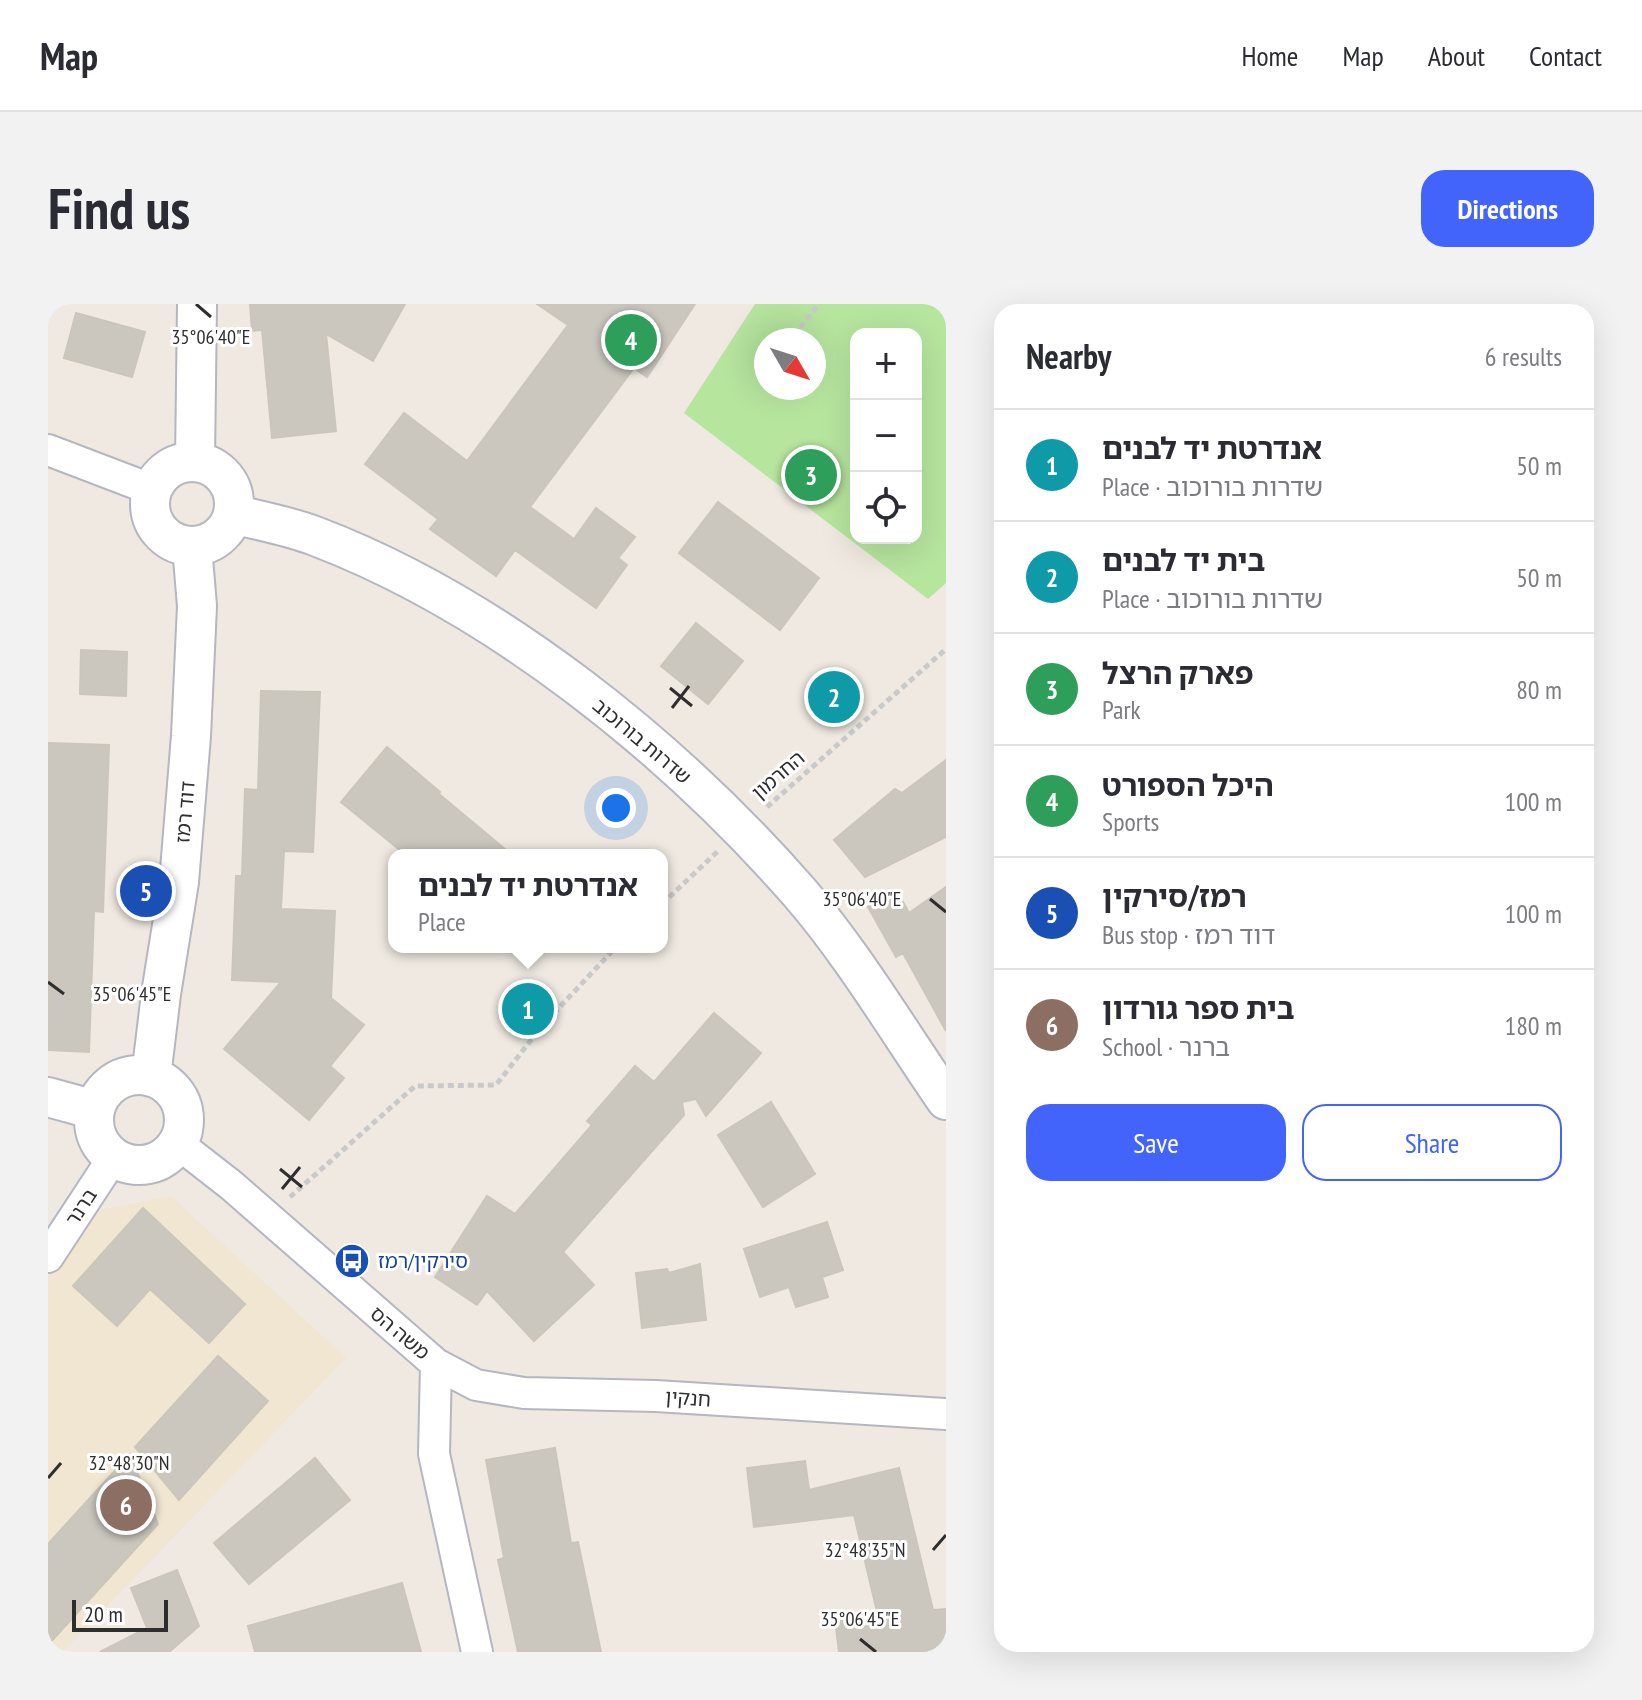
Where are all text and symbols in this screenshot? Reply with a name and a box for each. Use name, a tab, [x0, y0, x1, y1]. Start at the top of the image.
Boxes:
text: Map	[40, 31, 98, 80]
text: Home	[1242, 37, 1298, 74]
text: Map	[1342, 37, 1384, 74]
text: About	[1428, 37, 1485, 74]
text: Contact	[1529, 37, 1602, 74]
button: Directions	[1421, 170, 1594, 247]
text: Find us	[48, 172, 190, 244]
pin: 4	[605, 310, 657, 370]
text: 35°06'40"E	[172, 324, 250, 350]
north arrow	[754, 328, 826, 400]
map controls	[850, 328, 922, 544]
button: +	[850, 328, 922, 400]
text: Nearby	[1026, 334, 1111, 378]
text: 6 results	[1485, 340, 1562, 373]
button: −	[850, 400, 922, 472]
text: אנדרטת יד לבנים	[1102, 428, 1322, 467]
pin: 3	[785, 445, 837, 505]
text: 1	[1046, 449, 1058, 482]
text: 50 m	[1516, 449, 1562, 482]
text: Place · שדרות בורוכוב	[1102, 470, 1323, 503]
button: locate	[850, 472, 922, 544]
text: בית יד לבנים	[1102, 540, 1265, 579]
text: 2	[1046, 561, 1058, 594]
text: 50 m	[1516, 561, 1562, 594]
text: Place · שדרות בורוכוב	[1102, 582, 1323, 615]
text: פארק הרצל	[1102, 653, 1254, 692]
pin: 2	[808, 667, 860, 727]
text: 3	[1046, 673, 1058, 706]
text: 80 m	[1516, 673, 1562, 706]
street label: שדרות בורוכוב	[587, 692, 697, 790]
text: Park	[1102, 693, 1141, 726]
street label: החרמון	[746, 745, 810, 805]
text: היכל הספורט	[1102, 765, 1274, 804]
street label: דוד רמז	[169, 780, 201, 844]
text: 4	[1046, 785, 1058, 818]
text: 100 m	[1504, 785, 1562, 818]
your location	[596, 788, 636, 828]
text: Sports	[1102, 805, 1159, 838]
popup	[388, 849, 668, 953]
pin: 5	[120, 861, 172, 921]
text: אנדרטת יד לבנים	[418, 865, 638, 904]
text: רמז/סירקין	[1102, 876, 1247, 915]
text: 35°06'40"E	[823, 886, 901, 912]
text: 5	[1046, 897, 1058, 930]
text: 100 m	[1504, 897, 1562, 930]
text: Place	[418, 905, 466, 938]
text: Bus stop · דוד רמז	[1102, 918, 1275, 951]
pin: 1	[502, 979, 554, 1039]
text: 35°06'45"E	[93, 981, 171, 1007]
text: בית ספר גורדון	[1102, 988, 1295, 1027]
text: 6	[1046, 1009, 1058, 1042]
text: 180 m	[1504, 1009, 1562, 1042]
text: School · ברנר	[1102, 1030, 1230, 1063]
button: Save	[1026, 1104, 1286, 1181]
button: Share	[1302, 1104, 1562, 1181]
street label: ברנר	[59, 1183, 103, 1231]
bus stop icon: סירקין/רמז	[333, 1242, 371, 1280]
place label: סירקין/רמז	[378, 1248, 468, 1274]
street label: משה הס	[365, 1301, 435, 1365]
street label: חנקין	[664, 1383, 712, 1413]
text: 32°48'30"N	[89, 1450, 169, 1476]
pin: 6	[100, 1475, 152, 1535]
text: 32°48'35"N	[825, 1537, 905, 1563]
scale bar	[72, 1596, 168, 1632]
text: 20 m	[84, 1600, 123, 1628]
text: 35°06'45"E	[821, 1606, 899, 1632]

